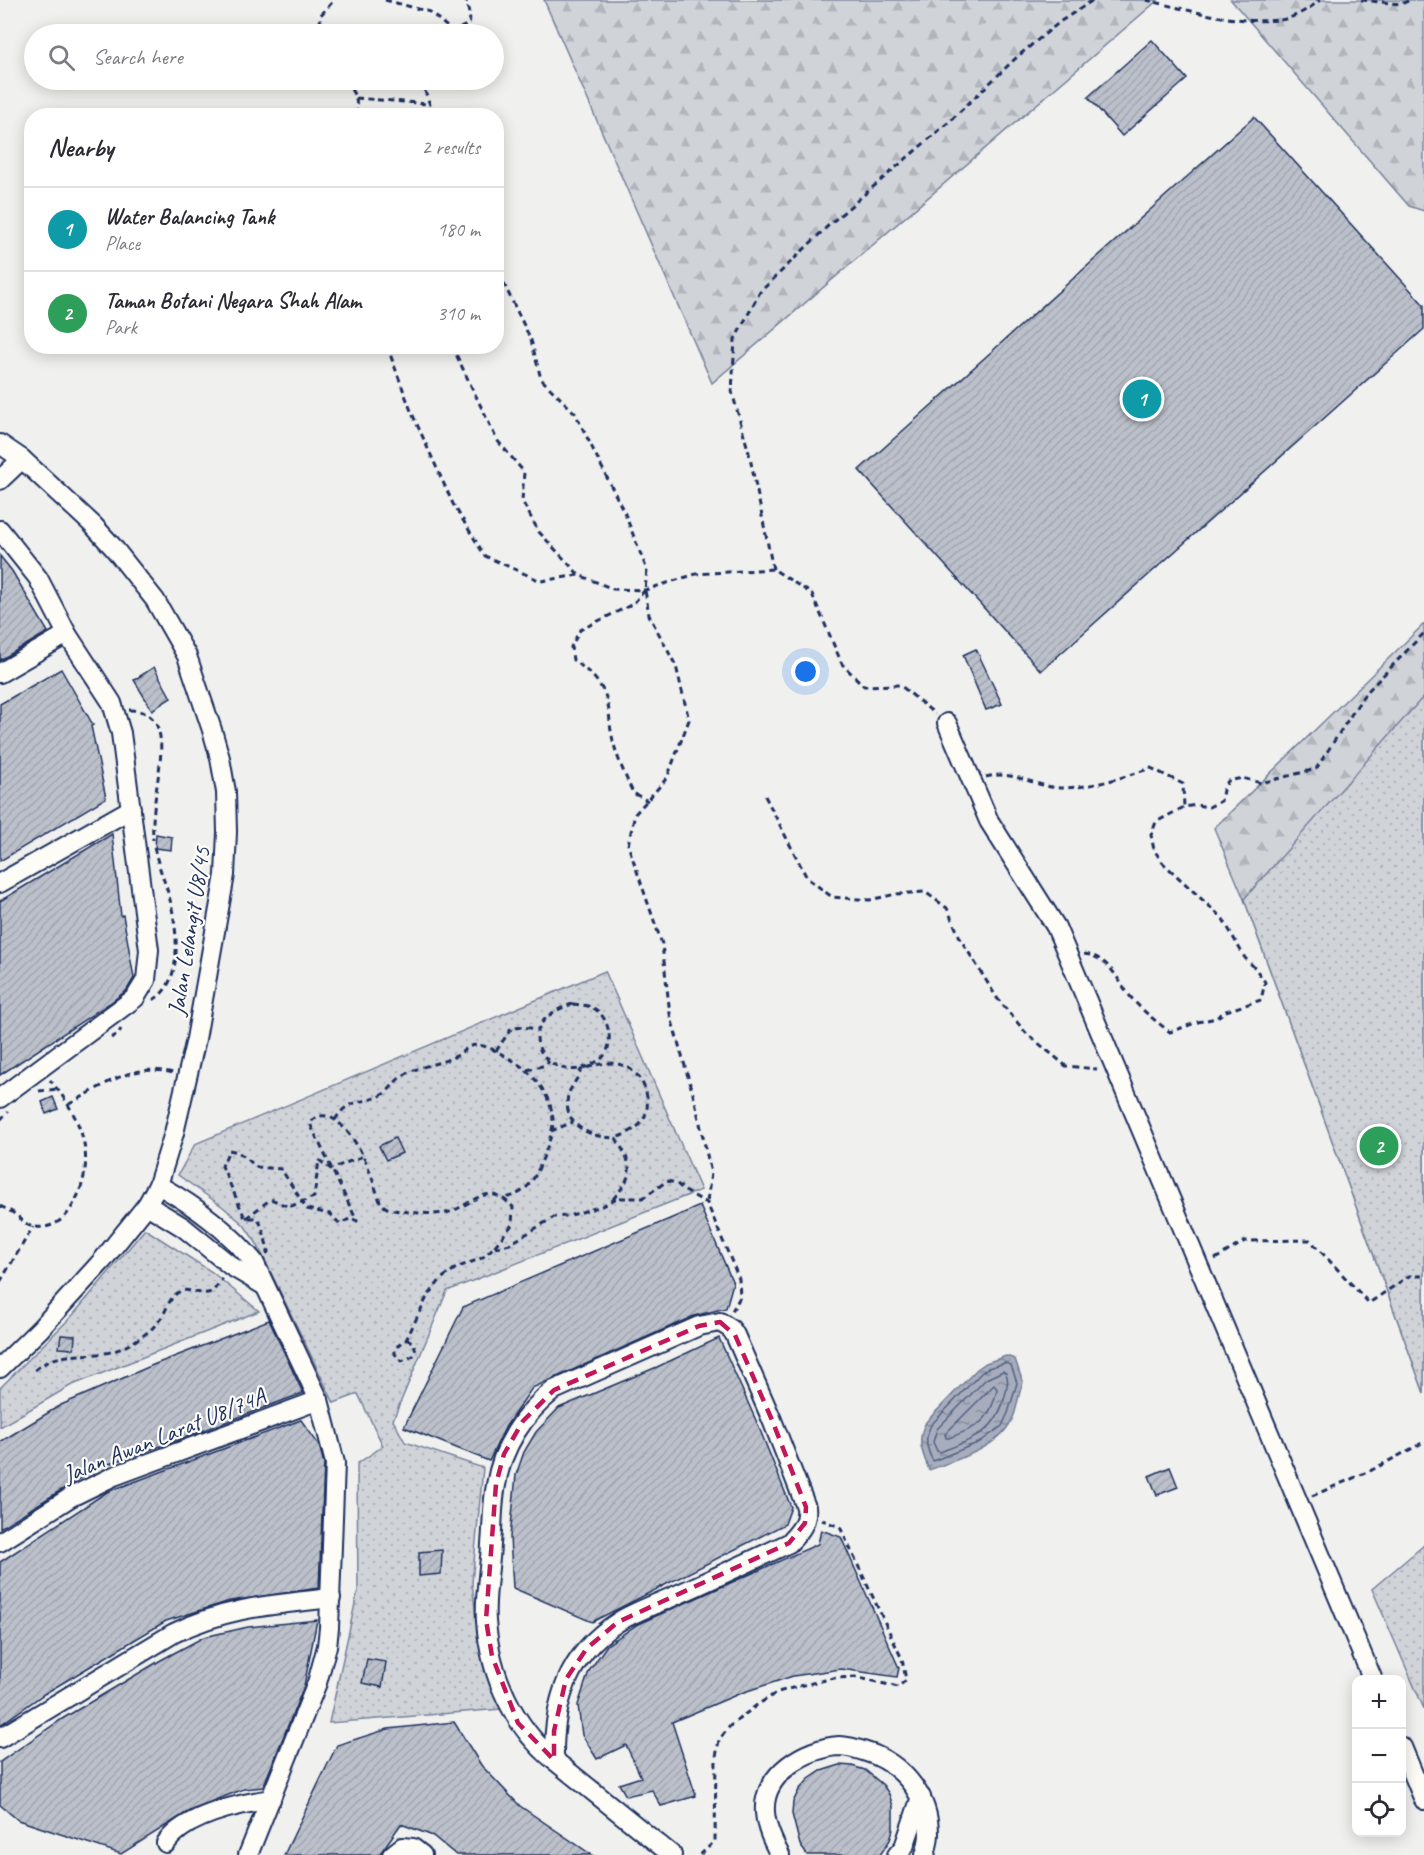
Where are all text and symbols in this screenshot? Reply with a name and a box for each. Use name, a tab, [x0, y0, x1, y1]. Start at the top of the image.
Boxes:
search box	[24, 24, 504, 90]
icon: search	[45, 41, 78, 74]
text: Search here	[93, 43, 183, 71]
text: Nearby	[48, 131, 113, 164]
text: 2 results	[421, 135, 480, 160]
text: Water Balancing Tank	[105, 203, 274, 231]
text: 1	[63, 217, 72, 242]
text: 180 m	[437, 217, 480, 242]
text: Place	[105, 231, 140, 256]
text: Taman Botani Negara Shah Alam	[105, 287, 361, 315]
text: 2	[63, 301, 72, 326]
text: 310 m	[437, 301, 480, 326]
text: Park	[105, 315, 137, 340]
pin: 1	[1122, 376, 1162, 422]
your location	[791, 657, 820, 686]
street label: Jalan Lelangit U8/45	[161, 844, 217, 1018]
pin: 2	[1360, 1124, 1398, 1168]
street label: Jalan Awan Larat U8/74A	[58, 1380, 270, 1490]
map controls	[1352, 1675, 1406, 1837]
button: +	[1352, 1675, 1406, 1729]
button: −	[1352, 1729, 1406, 1783]
button: locate	[1352, 1783, 1406, 1837]

